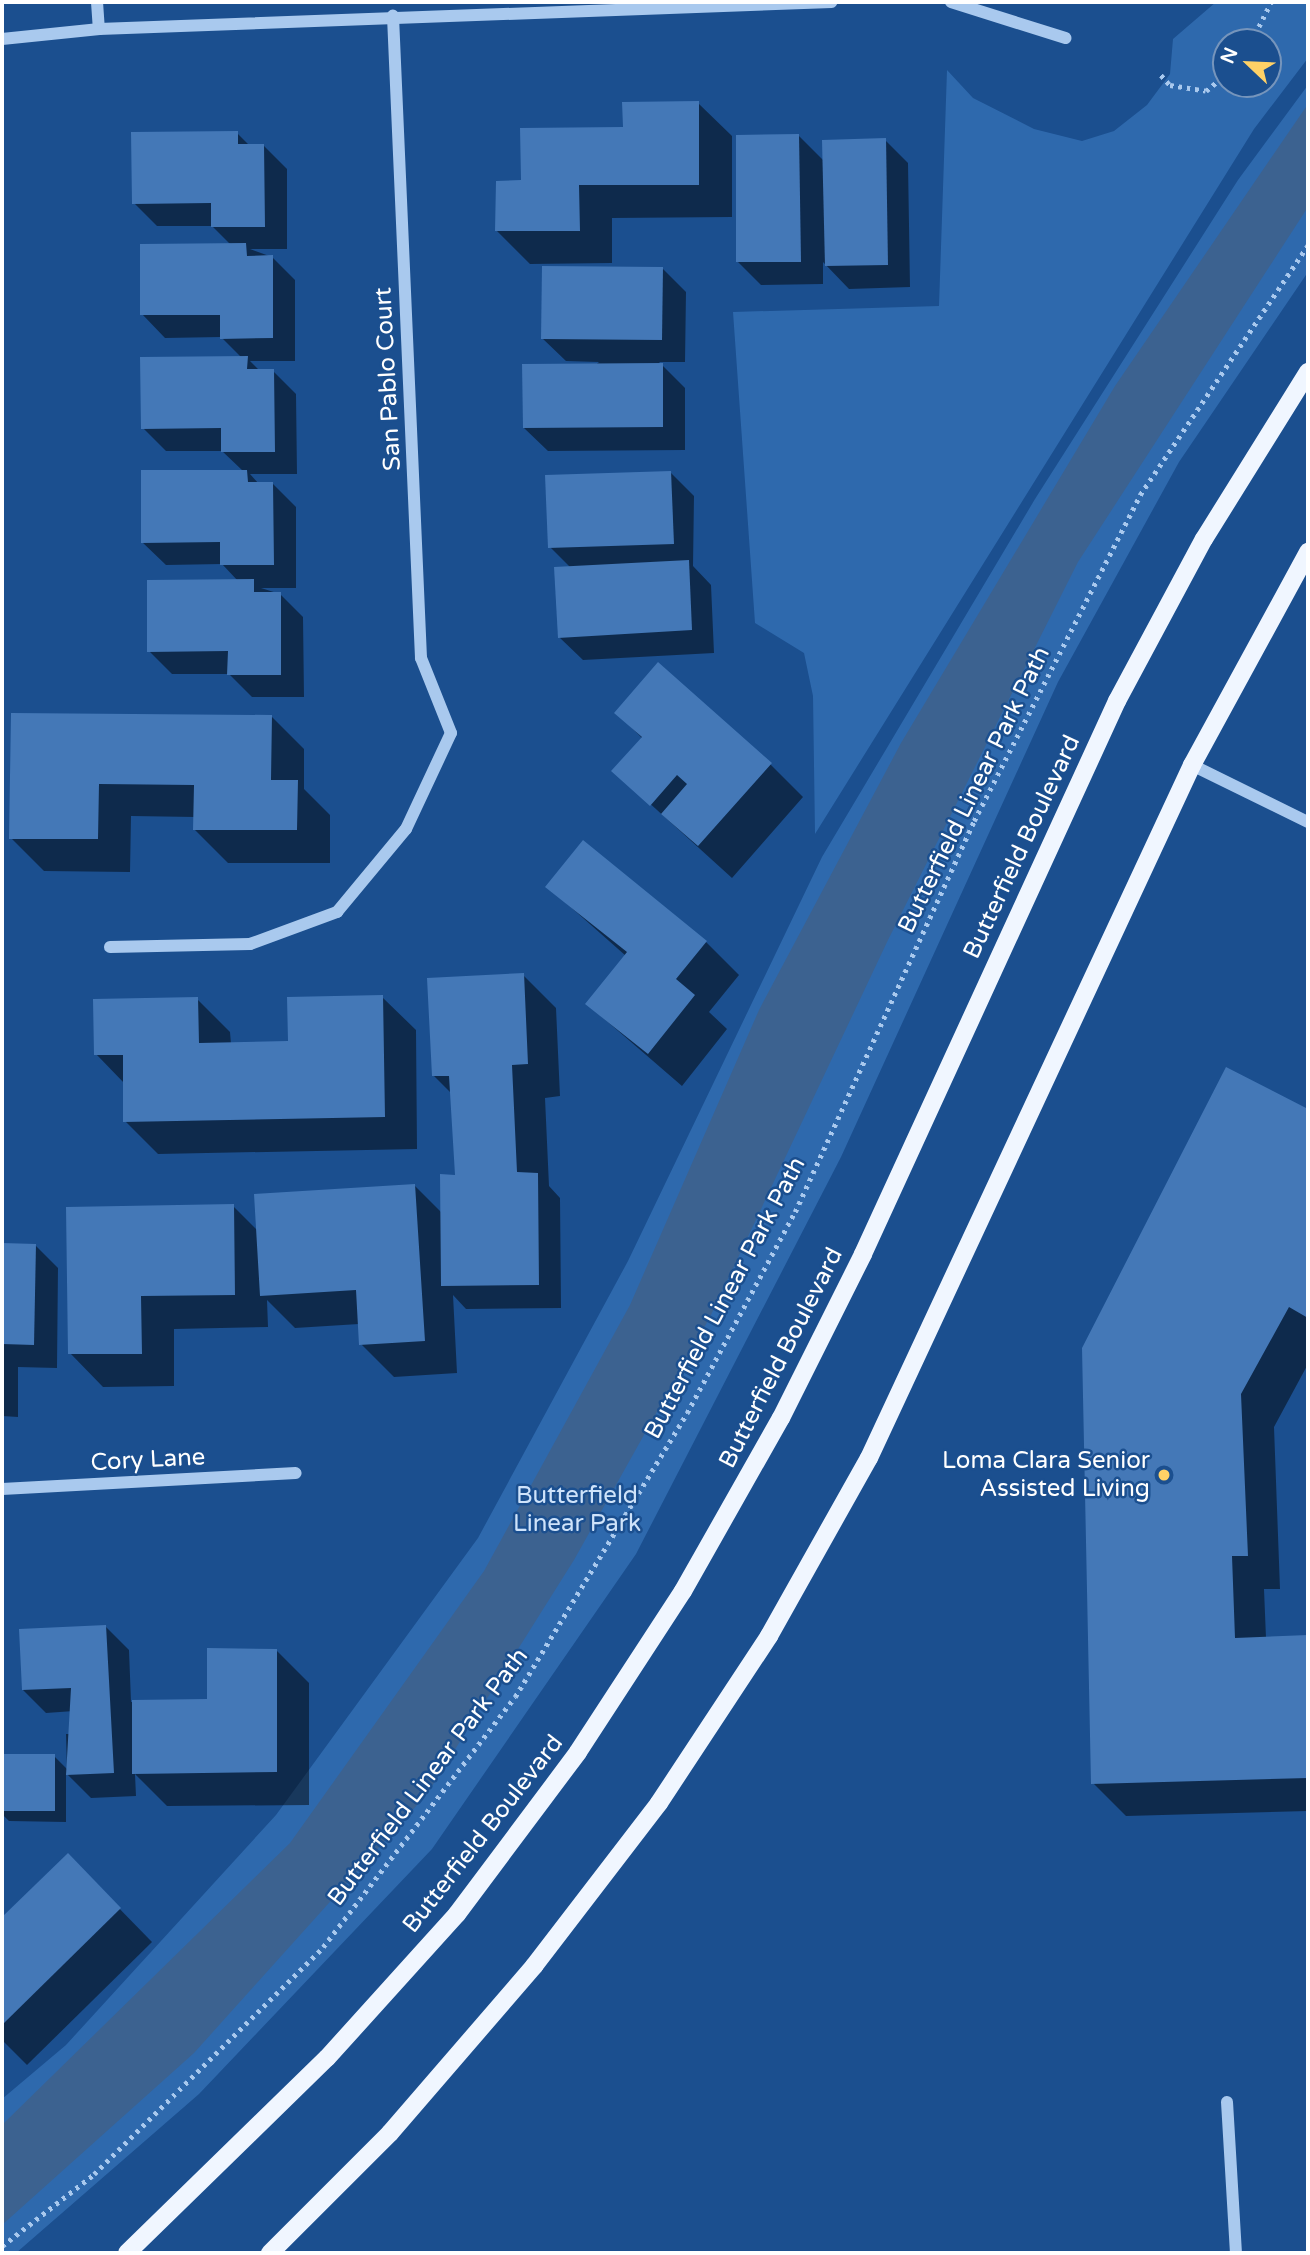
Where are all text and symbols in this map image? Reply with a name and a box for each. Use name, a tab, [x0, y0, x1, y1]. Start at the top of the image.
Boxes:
north arrow	[1212, 28, 1282, 98]
text: N	[1216, 44, 1243, 67]
street label: San Pablo Court	[369, 286, 407, 472]
street label: Butterfield Linear Park Path	[892, 642, 1056, 938]
street label: Butterfield Boulevard	[958, 731, 1086, 963]
street label: Butterfield Linear Park Path	[638, 1152, 812, 1444]
street label: Butterfield Boulevard	[713, 1243, 849, 1473]
street label: Cory Lane	[90, 1443, 206, 1477]
place label: Loma Clara Senior Assisted Living	[942, 1447, 1150, 1503]
marker: Loma Clara Senior Assisted Living	[1156, 1467, 1172, 1483]
park label: Butterfield Linear Park	[513, 1482, 641, 1538]
street label: Butterfield Linear Park Path	[322, 1642, 534, 1912]
street label: Butterfield Boulevard	[397, 1729, 569, 1939]

